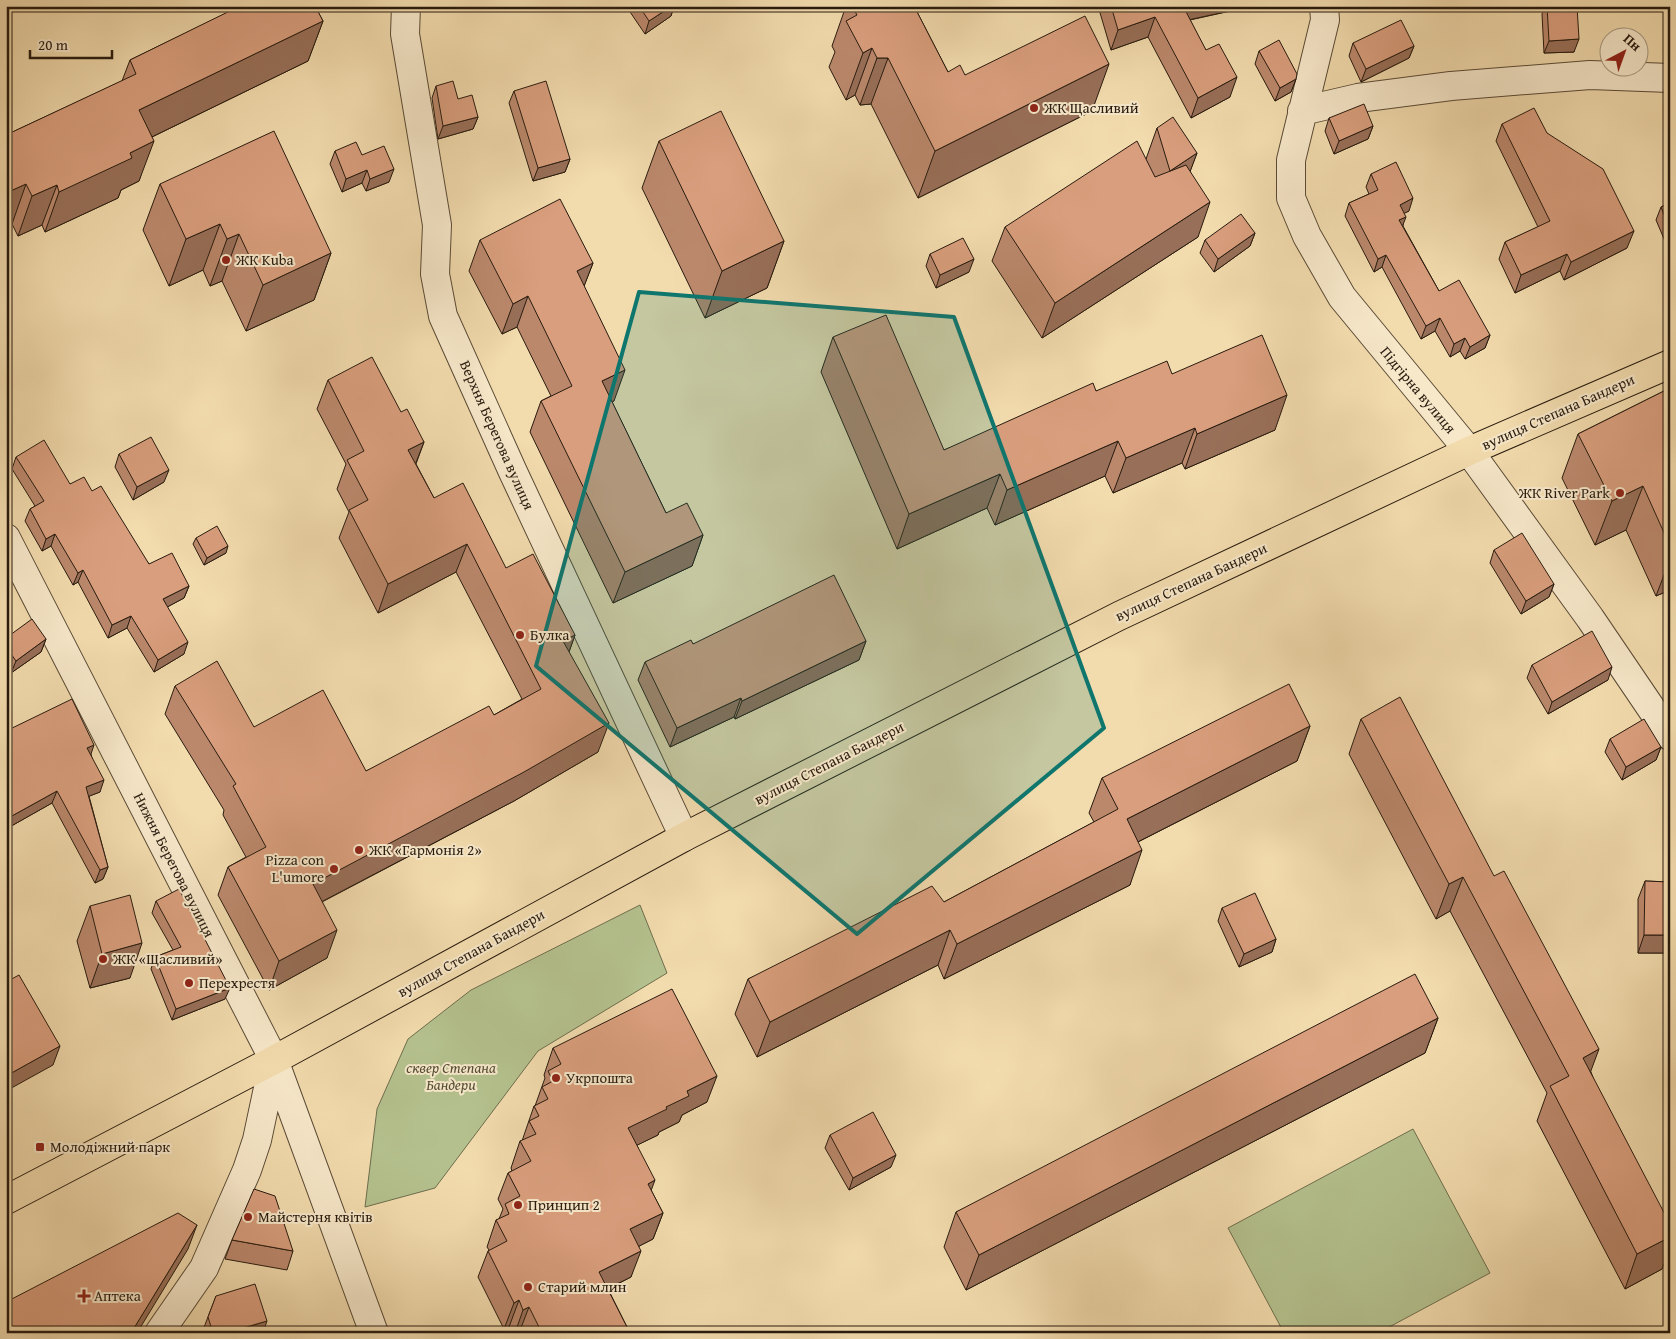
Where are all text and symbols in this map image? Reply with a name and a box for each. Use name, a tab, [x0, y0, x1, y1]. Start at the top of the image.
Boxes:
scale bar	[30, 28, 112, 60]
north arrow	[1598, 28, 1648, 78]
text: Пн	[1619, 29, 1646, 56]
text: 20 m	[38, 34, 69, 55]
place label: ЖК Щасливий	[1043, 97, 1139, 118]
marker: ЖК Щасливий	[1028, 102, 1040, 114]
place label: ЖК Kuba	[235, 249, 294, 270]
marker: ЖК Kuba	[220, 254, 232, 266]
street label: Підгірна вулиця	[1376, 342, 1461, 438]
street label: Верхня Берегова вулиця	[455, 357, 540, 513]
street label: вулиця Степана Бандери	[1478, 368, 1638, 455]
place label: ЖК River Park	[1518, 482, 1610, 503]
marker: ЖК River Park	[1614, 487, 1626, 499]
street label: вулиця Степана Бандери	[1111, 537, 1270, 626]
place label: Булка	[530, 624, 570, 645]
marker: Булка	[514, 629, 526, 641]
street label: вулиця Степана Бандери	[750, 716, 907, 809]
street label: Нижня Берегова вулиця	[129, 789, 220, 941]
place label: ЖК «Гармонія 2»	[368, 839, 482, 860]
marker: ЖК «Гармонія 2»	[353, 844, 365, 856]
place label: Pizza con L'umore	[265, 849, 325, 887]
marker: Pizza con L'umore	[328, 863, 340, 875]
street label: вулиця Степана Бандери	[393, 903, 548, 1002]
place label: ЖК «Щасливий»	[112, 948, 222, 969]
marker: ЖК «Щасливий»	[97, 953, 109, 965]
place label: Перехрестя	[199, 972, 276, 993]
marker: Перехрестя	[183, 977, 195, 989]
park label: сквер Степана Бандери	[406, 1057, 496, 1095]
place label: Укрпошта	[566, 1067, 634, 1088]
marker: Укрпошта	[550, 1072, 562, 1084]
place label: Молодіжний парк	[50, 1136, 170, 1157]
marker: Молодіжний парк	[34, 1141, 46, 1153]
place label: Принцип 2	[528, 1194, 600, 1215]
marker: Принцип 2	[512, 1199, 524, 1211]
place label: Майстерня квітів	[258, 1206, 373, 1227]
marker: Майстерня квітів	[242, 1211, 254, 1223]
place label: Старий млин	[538, 1276, 627, 1297]
marker: Старий млин	[522, 1281, 534, 1293]
place label: Аптека	[94, 1285, 142, 1306]
marker: Аптека	[78, 1290, 90, 1302]

